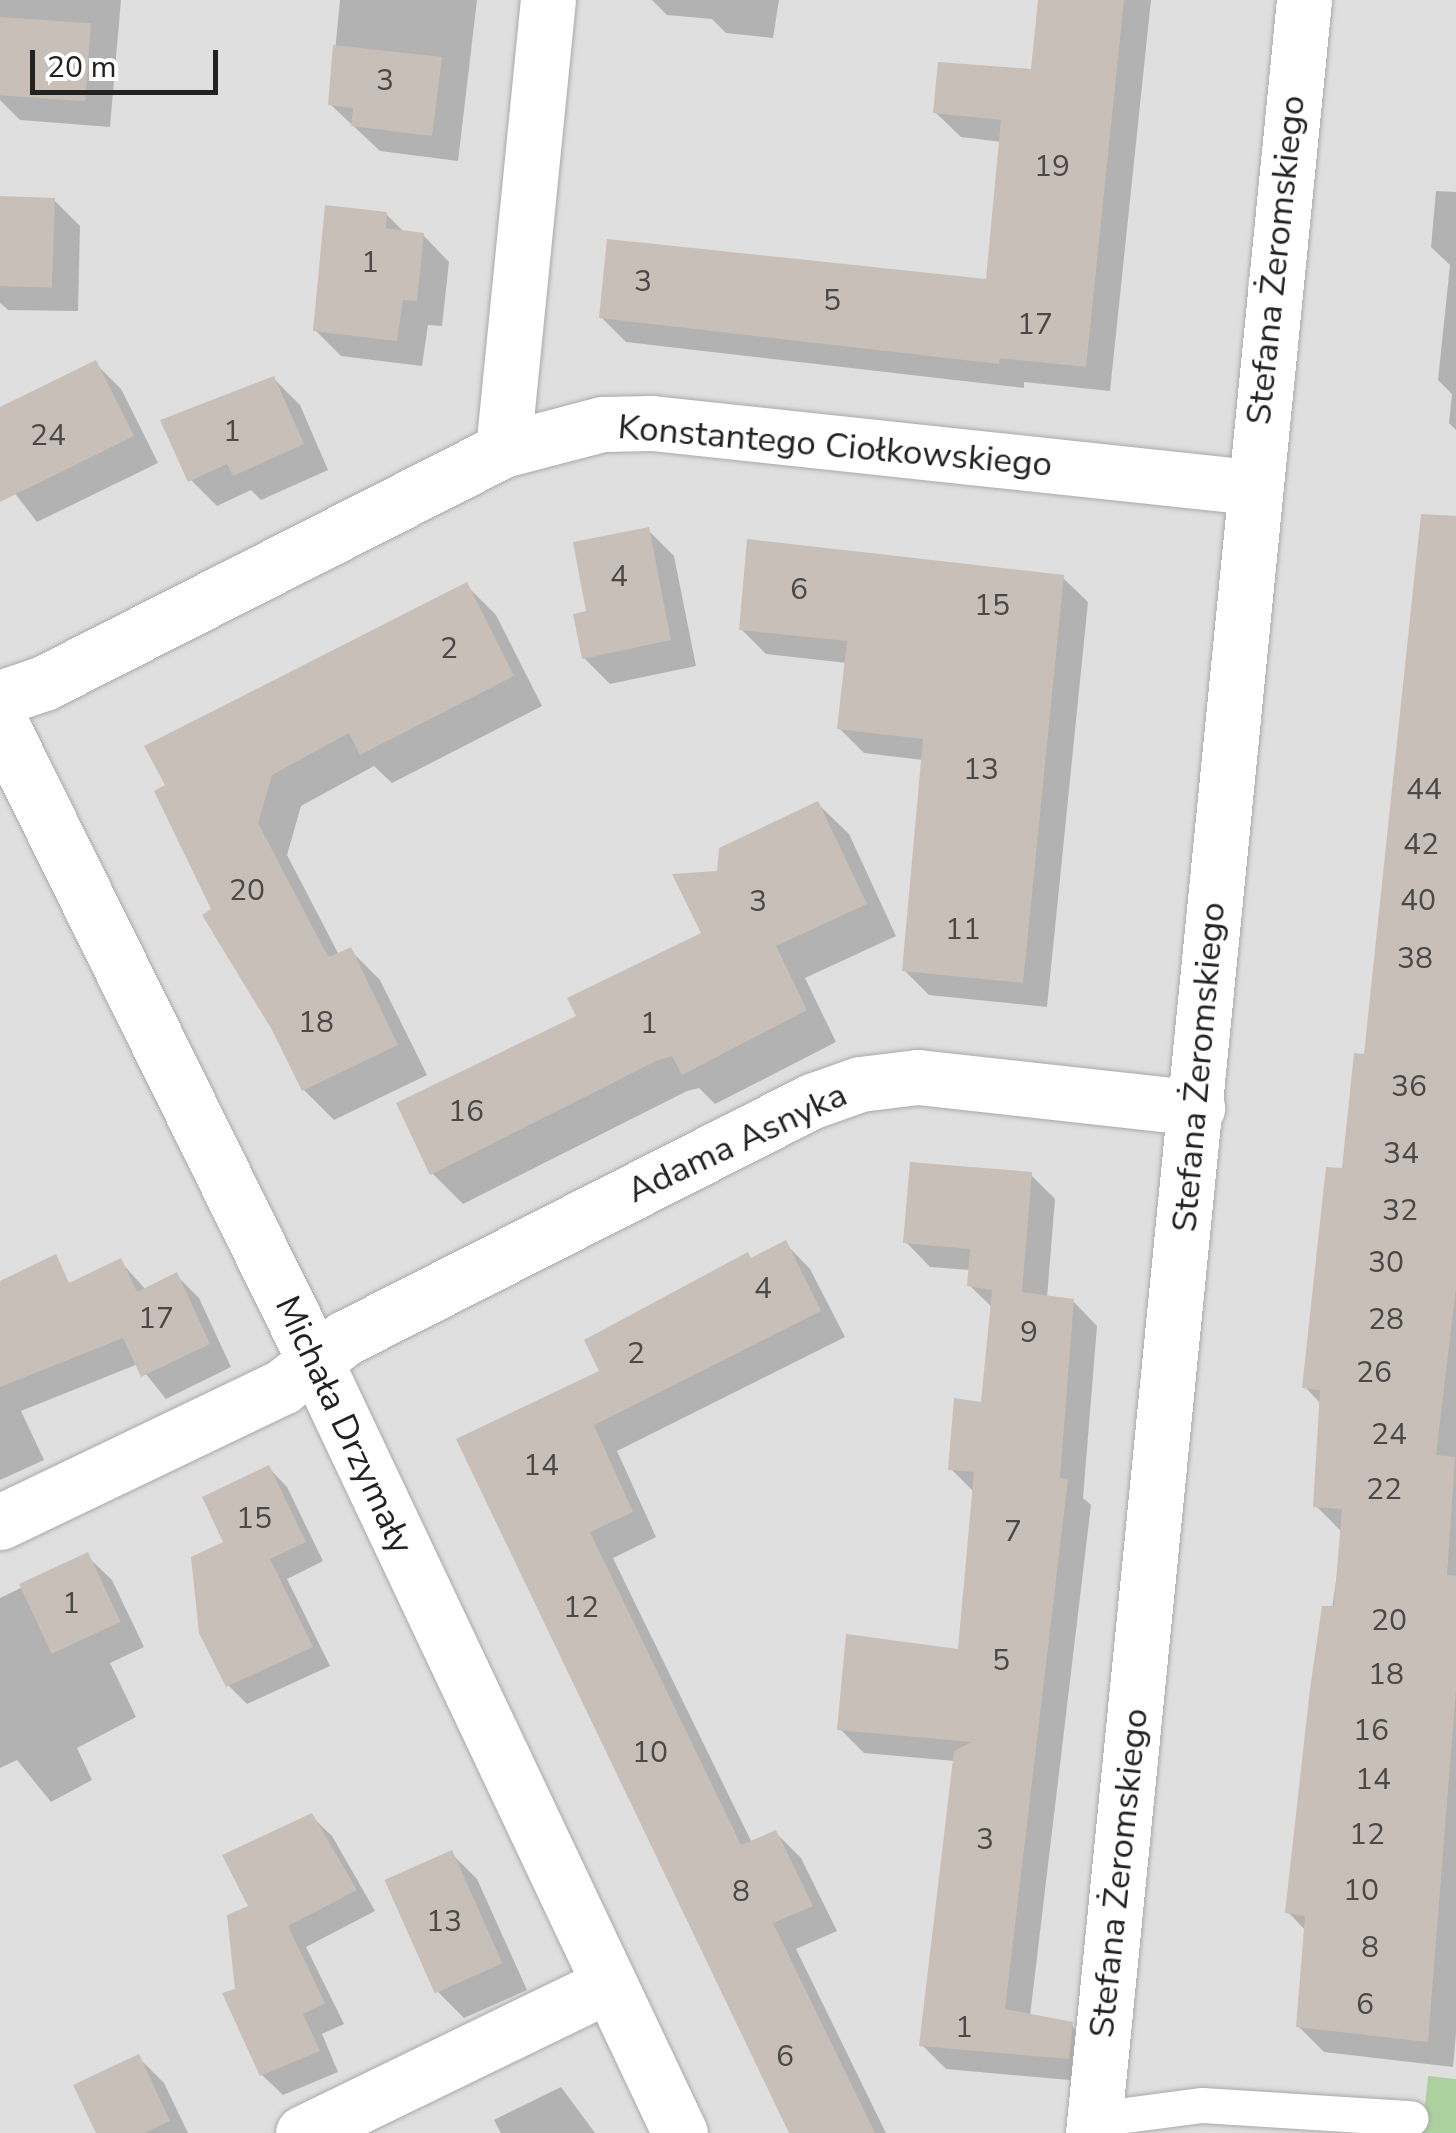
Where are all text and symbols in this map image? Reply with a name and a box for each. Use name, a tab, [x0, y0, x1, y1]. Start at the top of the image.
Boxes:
scale bar	[35, 30, 222, 92]
text: 20 m	[47, 47, 116, 88]
house number: 3	[376, 63, 394, 99]
street label: Stefana Żeromskiego	[1238, 93, 1314, 427]
house number: 19	[1034, 149, 1070, 185]
house number: 1	[361, 245, 379, 281]
house number: 3	[634, 264, 652, 300]
house number: 5	[823, 283, 841, 319]
house number: 17	[1017, 307, 1053, 343]
street label: Konstantego Ciołkowskiego	[616, 406, 1054, 486]
house number: 1	[223, 414, 241, 450]
house number: 24	[30, 418, 66, 454]
house number: 4	[610, 559, 628, 595]
house number: 6	[790, 572, 808, 608]
house number: 15	[974, 588, 1010, 624]
house number: 2	[440, 631, 458, 667]
house number: 13	[963, 752, 999, 788]
house number: 44	[1406, 772, 1442, 808]
house number: 42	[1403, 827, 1439, 863]
house number: 20	[229, 873, 265, 909]
house number: 40	[1400, 883, 1436, 919]
house number: 3	[749, 884, 767, 920]
street label: Stefana Żeromskiego	[1164, 900, 1234, 1234]
house number: 11	[945, 912, 981, 948]
house number: 38	[1397, 941, 1433, 977]
house number: 18	[298, 1005, 334, 1041]
house number: 1	[640, 1006, 658, 1042]
house number: 36	[1391, 1069, 1427, 1105]
street label: Adama Asnyka	[621, 1074, 853, 1212]
house number: 16	[448, 1094, 484, 1130]
house number: 34	[1383, 1136, 1419, 1172]
house number: 32	[1382, 1193, 1418, 1229]
house number: 30	[1368, 1245, 1404, 1281]
house number: 4	[754, 1271, 772, 1307]
street label: Michała Drzymały	[266, 1289, 422, 1561]
house number: 17	[138, 1301, 174, 1337]
house number: 28	[1368, 1302, 1404, 1338]
house number: 9	[1020, 1315, 1038, 1351]
house number: 2	[627, 1336, 645, 1372]
house number: 26	[1356, 1355, 1392, 1391]
house number: 24	[1371, 1417, 1407, 1453]
house number: 14	[523, 1448, 559, 1484]
house number: 22	[1366, 1472, 1402, 1508]
house number: 15	[236, 1501, 272, 1537]
house number: 7	[1004, 1514, 1022, 1550]
house number: 1	[62, 1586, 80, 1622]
house number: 12	[563, 1590, 599, 1626]
house number: 20	[1371, 1603, 1407, 1639]
house number: 5	[992, 1643, 1010, 1679]
house number: 18	[1368, 1657, 1404, 1693]
street label: Stefana Żeromskiego	[1081, 1706, 1157, 2040]
house number: 16	[1353, 1713, 1389, 1749]
house number: 10	[632, 1735, 668, 1771]
house number: 14	[1355, 1762, 1391, 1798]
house number: 12	[1349, 1817, 1385, 1853]
house number: 3	[976, 1822, 994, 1858]
house number: 10	[1343, 1873, 1379, 1909]
house number: 8	[732, 1874, 750, 1910]
house number: 13	[426, 1904, 462, 1940]
house number: 8	[1361, 1930, 1379, 1966]
house number: 6	[1356, 1987, 1374, 2023]
house number: 1	[955, 2010, 973, 2046]
house number: 6	[776, 2039, 794, 2075]

